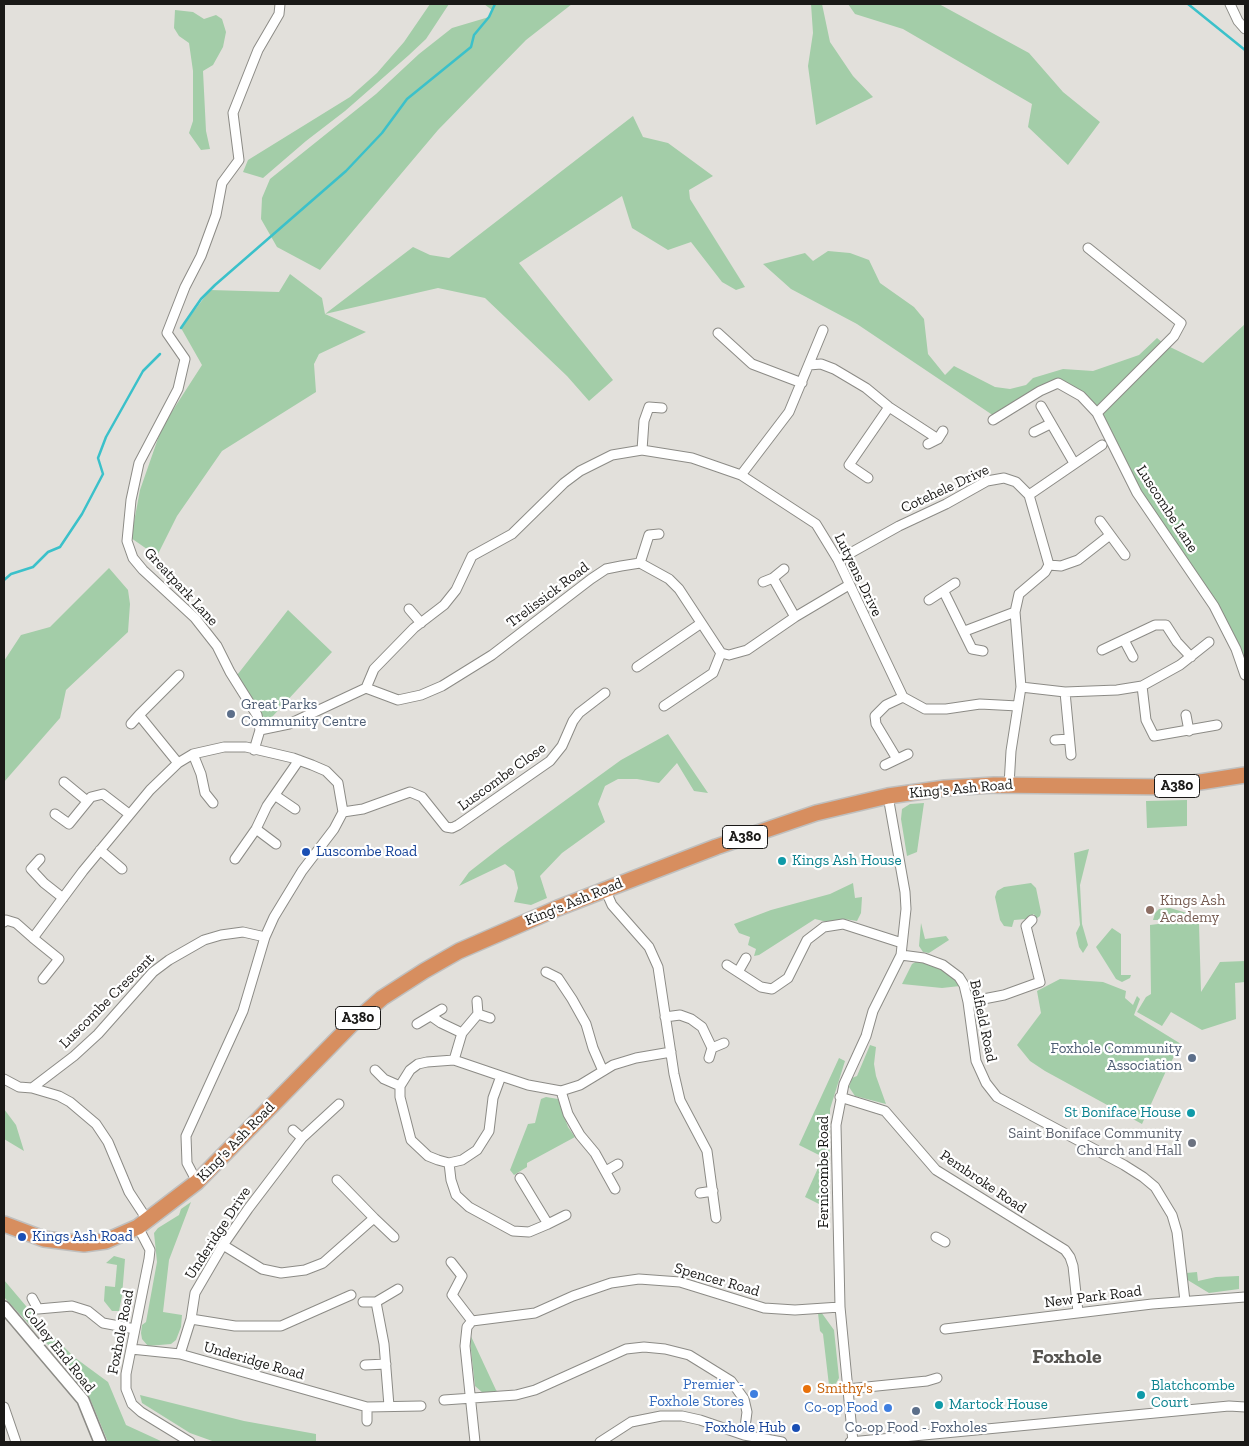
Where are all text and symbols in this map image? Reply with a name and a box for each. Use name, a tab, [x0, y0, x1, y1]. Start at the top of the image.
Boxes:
street label: Cotehele Drive	[898, 461, 992, 517]
street label: Luscombe Lane	[1132, 462, 1202, 556]
street label: Lutyens Drive	[830, 530, 886, 620]
street label: Greatpark Lane	[140, 544, 222, 630]
street label: Trelissick Road	[503, 558, 593, 632]
place label: Great Parks Community Centre	[241, 696, 366, 731]
marker: Great Parks Community Centre	[225, 708, 237, 720]
street label: Luscombe Close	[455, 739, 549, 815]
road number: A380	[1154, 774, 1200, 798]
street label: King's Ash Road	[908, 776, 1014, 802]
road number: A380	[722, 826, 768, 849]
place label: Luscombe Road	[316, 843, 417, 861]
marker: Luscombe Road	[300, 846, 312, 858]
place label: Kings Ash House	[792, 852, 901, 870]
marker: Kings Ash House	[776, 855, 788, 867]
street label: King's Ash Road	[522, 874, 626, 930]
place label: Kings Ash Academy	[1160, 892, 1225, 927]
marker: Kings Ash Academy	[1144, 904, 1156, 916]
street label: Luscombe Crescent	[56, 950, 158, 1052]
street label: Belfield Road	[966, 978, 1000, 1064]
road number: A380	[336, 1006, 380, 1030]
place label: Foxhole Community Association	[1051, 1040, 1182, 1075]
marker: Foxhole Community Association	[1186, 1052, 1198, 1064]
street label: King's Ash Road	[193, 1098, 279, 1186]
place label: St Boniface House	[1064, 1104, 1181, 1122]
marker: St Boniface House	[1185, 1107, 1197, 1119]
street label: Fernicombe Road	[815, 1116, 833, 1228]
place label: Saint Boniface Community Church and Hall	[1008, 1125, 1182, 1160]
marker: Saint Boniface Community Church and Hall	[1186, 1137, 1198, 1149]
street label: Pembroke Road	[936, 1146, 1030, 1218]
street label: Underidge Drive	[181, 1183, 255, 1283]
place label: Kings Ash Road	[32, 1228, 133, 1246]
marker: Kings Ash Road	[16, 1231, 28, 1243]
street label: Spencer Road	[672, 1259, 762, 1301]
street label: New Park Road	[1043, 1282, 1143, 1312]
street label: Foxhole Road	[104, 1288, 138, 1376]
street label: Colley End Road	[19, 1304, 99, 1396]
street label: Underidge Road	[202, 1338, 306, 1384]
district label: Foxhole	[1032, 1345, 1102, 1369]
place label: Premier - Foxhole Stores	[649, 1376, 744, 1411]
place label: Blatchcombe Court	[1151, 1377, 1235, 1412]
place label: Smithy's	[817, 1380, 873, 1398]
marker: Smithy's	[801, 1383, 813, 1395]
marker: Premier - Foxhole Stores	[748, 1388, 760, 1400]
marker: Blatchcombe Court	[1135, 1389, 1147, 1401]
place label: Martock House	[949, 1396, 1048, 1414]
place label: Co-op Food	[804, 1399, 878, 1417]
marker: Martock House	[933, 1399, 945, 1411]
marker: Co-op Food	[882, 1402, 894, 1414]
marker: Co-op Food - Foxholes	[910, 1405, 922, 1417]
place label: Foxhole Hub	[705, 1419, 786, 1437]
place label: Co-op Food - Foxholes	[845, 1419, 987, 1437]
marker: Foxhole Hub	[790, 1422, 802, 1434]

